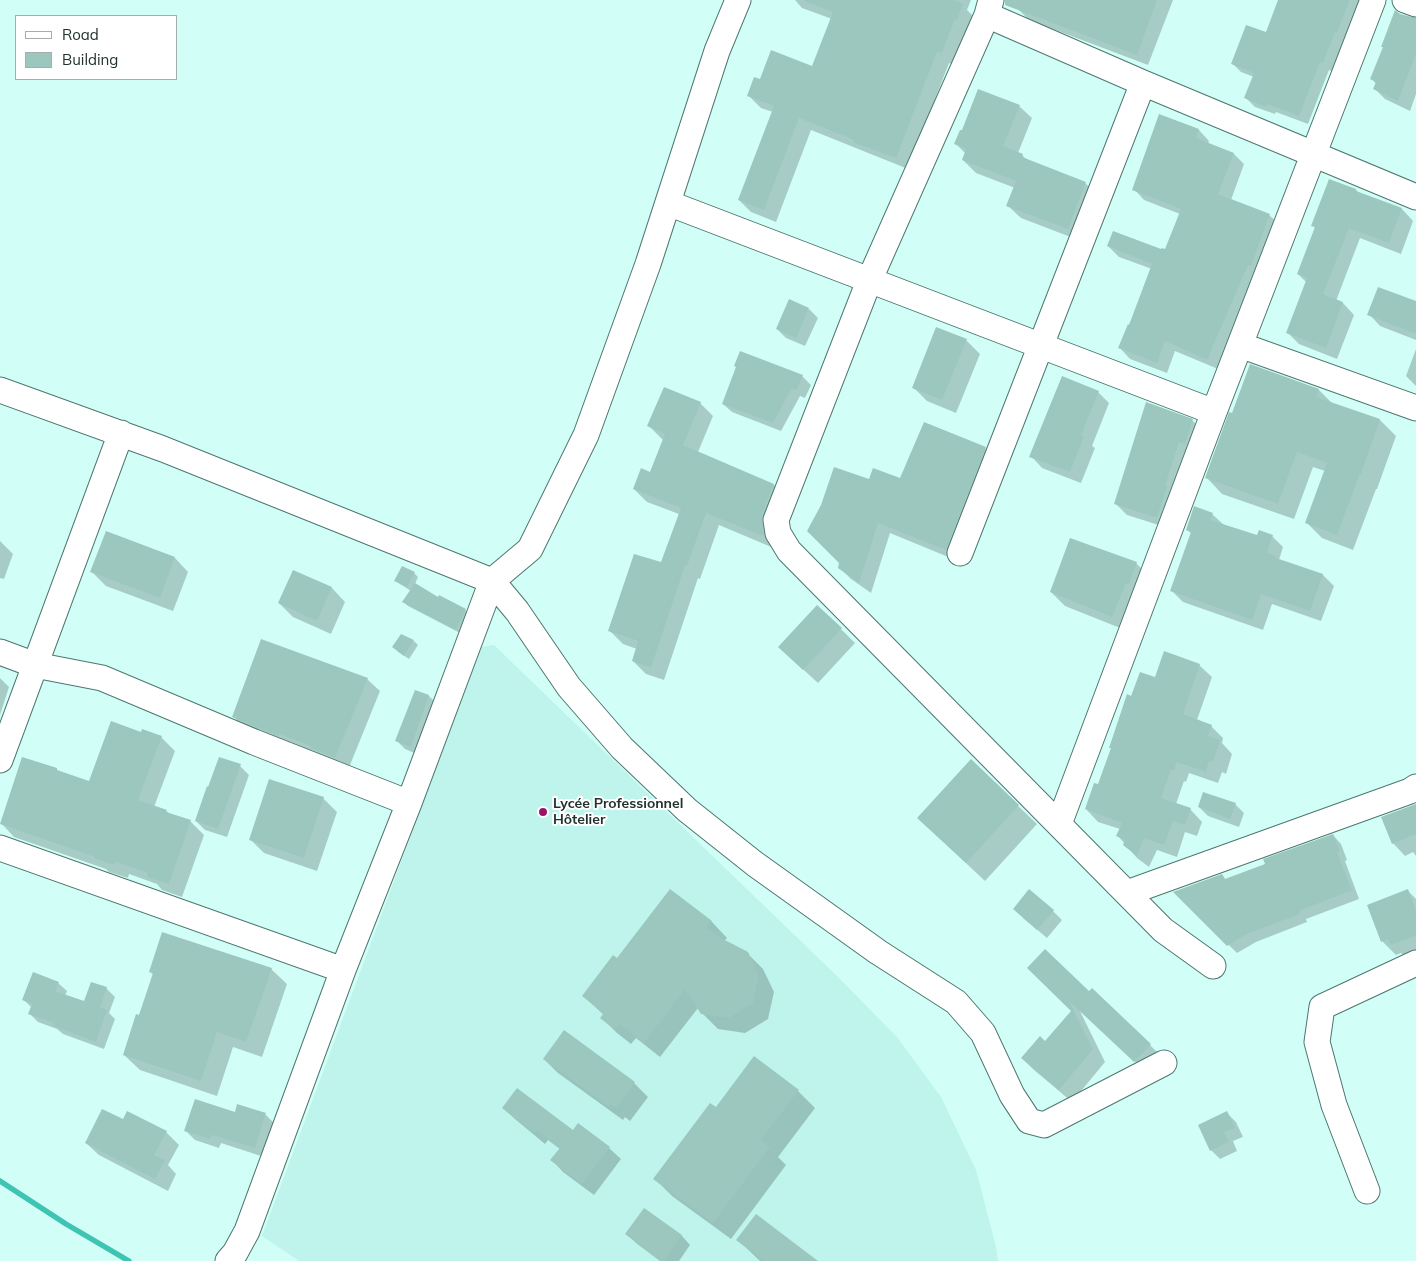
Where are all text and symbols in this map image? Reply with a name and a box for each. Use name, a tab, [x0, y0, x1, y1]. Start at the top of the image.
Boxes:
legend	[15, 15, 178, 80]
text: Road	[62, 25, 99, 44]
text: Building	[62, 50, 118, 69]
place label: Lycée Professionnel Hôtelier	[553, 796, 683, 829]
marker: Lycée Professionnel Hôtelier	[537, 806, 549, 818]

